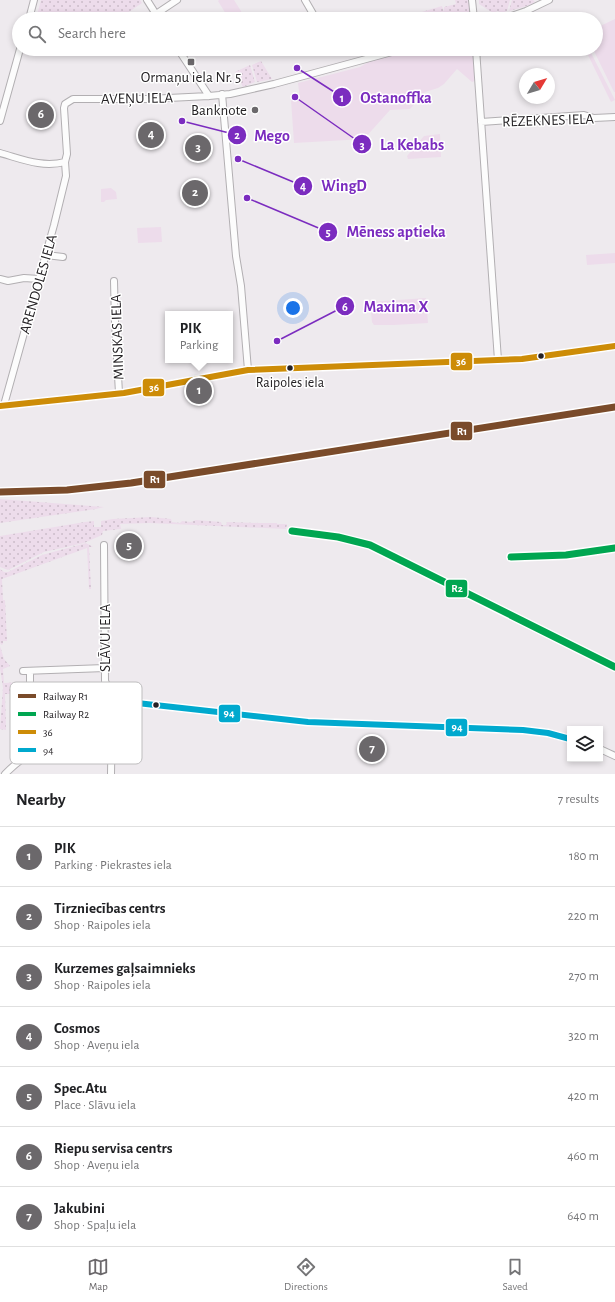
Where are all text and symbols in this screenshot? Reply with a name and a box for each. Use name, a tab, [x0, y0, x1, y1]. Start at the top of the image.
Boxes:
search box	[12, 12, 603, 56]
icon: search	[26, 23, 48, 45]
text: Search here	[58, 26, 126, 41]
marker: Ormaņu iela Nr. 5	[186, 57, 196, 67]
north arrow	[519, 68, 555, 104]
place label: Ormaņu iela Nr. 5	[141, 70, 241, 86]
callout: Ostanoffka	[332, 83, 439, 111]
street label: AVEŅU IELA	[101, 90, 174, 108]
text: Ostanoffka	[360, 90, 432, 106]
text: 1	[340, 92, 344, 104]
pin: 6	[28, 100, 54, 130]
place label: Banknote	[191, 103, 247, 118]
marker: Banknote	[250, 105, 260, 115]
street label: RĒZEKNES IELA	[502, 111, 595, 130]
pin: 4	[138, 120, 164, 150]
callout: Mego	[227, 121, 298, 149]
text: Mego	[254, 128, 290, 144]
text: 2	[234, 129, 240, 141]
callout: La Kebabs	[352, 130, 452, 158]
pin: 3	[185, 133, 211, 163]
text: La Kebabs	[380, 137, 444, 153]
text: 3	[359, 139, 365, 151]
callout: WingD	[293, 172, 374, 200]
pin: 2	[182, 178, 208, 208]
text: WingD	[321, 178, 367, 194]
text: 4	[300, 180, 306, 192]
callout: Mēness aptieka	[318, 218, 454, 246]
text: Mēness aptieka	[346, 224, 446, 240]
text: 5	[325, 226, 331, 238]
street label: ARENDOLES IELA	[17, 232, 60, 336]
callout: Maxima X	[335, 292, 436, 320]
street label: MINSKAS IELA	[108, 294, 126, 380]
your location	[283, 298, 303, 318]
text: Maxima X	[364, 299, 428, 315]
text: 6	[342, 301, 348, 313]
popup	[165, 311, 233, 363]
text: PIK	[180, 321, 201, 336]
text: Parking	[180, 339, 218, 352]
unlabelled marker	[536, 351, 546, 361]
line badge: 36	[450, 352, 473, 371]
text: 36	[456, 356, 466, 367]
marker: Raipoles iela	[285, 363, 295, 373]
pin: 1	[186, 376, 212, 406]
place label: Raipoles iela	[256, 376, 325, 390]
line badge: 36	[142, 378, 165, 397]
text: 36	[149, 382, 159, 393]
line badge: R1	[450, 421, 473, 441]
text: R1	[457, 426, 467, 437]
line badge: R1	[143, 470, 166, 489]
text: R1	[150, 474, 160, 485]
pin: 5	[116, 531, 142, 561]
line badge: R2	[445, 579, 468, 598]
text: R2	[451, 583, 463, 594]
street label: SLĀVU IELA	[98, 604, 113, 672]
legend	[10, 682, 142, 764]
text: Railway R1	[43, 691, 88, 702]
unlabelled marker	[151, 700, 161, 710]
line badge: 94	[218, 704, 241, 723]
text: 94	[224, 708, 235, 719]
text: Railway R2	[43, 709, 89, 720]
line badge: 94	[445, 718, 468, 737]
text: 94	[452, 722, 463, 733]
map controls	[567, 726, 603, 762]
button: layers	[567, 726, 603, 762]
text: 36	[43, 727, 53, 738]
pin: 7	[359, 734, 385, 764]
text: 94	[43, 745, 53, 756]
text: Nearby	[16, 791, 66, 808]
text: 7 results	[558, 793, 599, 806]
text: PIK	[54, 841, 75, 856]
text: 1	[27, 850, 31, 863]
text: 180 m	[569, 850, 599, 863]
text: Parking · Piekrastes iela	[54, 859, 172, 872]
text: Tirzniecības centrs	[54, 901, 166, 916]
text: 2	[26, 910, 32, 923]
text: 220 m	[568, 910, 599, 923]
text: Shop · Raipoles iela	[54, 919, 151, 932]
text: Kurzemes gaļsaimnieks	[54, 961, 195, 976]
text: 3	[26, 970, 32, 983]
text: 270 m	[568, 970, 599, 983]
text: Shop · Raipoles iela	[54, 979, 151, 992]
text: Cosmos	[54, 1021, 100, 1036]
text: 4	[26, 1030, 32, 1043]
text: 320 m	[568, 1030, 599, 1043]
text: Shop · Aveņu iela	[54, 1039, 139, 1052]
text: Spec.Atu	[54, 1081, 107, 1096]
text: 5	[26, 1090, 32, 1103]
text: 420 m	[567, 1090, 599, 1103]
text: Place · Slāvu iela	[54, 1099, 136, 1112]
text: Riepu servisa centrs	[54, 1141, 173, 1156]
text: 6	[26, 1150, 32, 1163]
text: 460 m	[567, 1150, 599, 1163]
text: Shop · Aveņu iela	[54, 1159, 139, 1172]
text: Jakubini	[54, 1201, 105, 1216]
text: 7	[26, 1210, 32, 1223]
text: 640 m	[567, 1210, 599, 1223]
text: Shop · Spaļu iela	[54, 1219, 136, 1232]
tab: Map	[87, 1256, 109, 1293]
tab: Directions	[284, 1256, 328, 1293]
tab: Saved	[502, 1256, 528, 1293]

